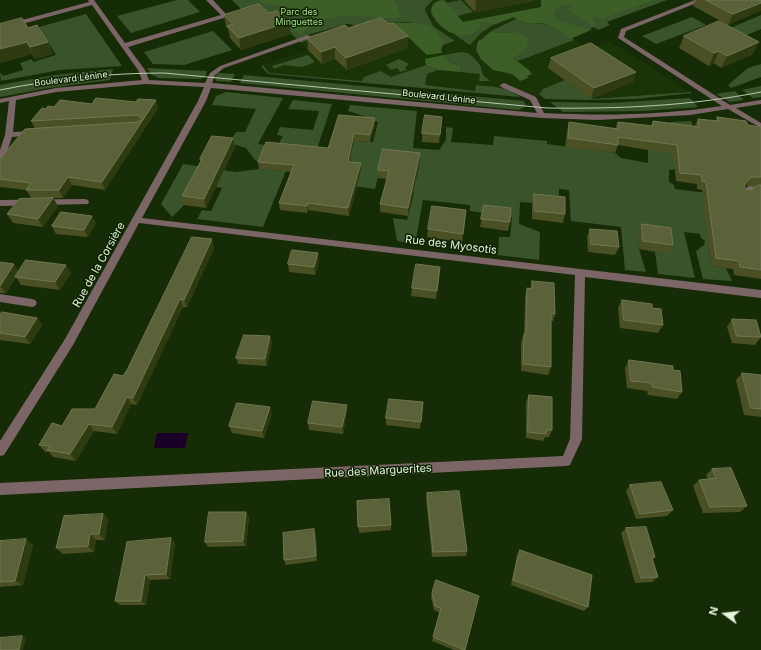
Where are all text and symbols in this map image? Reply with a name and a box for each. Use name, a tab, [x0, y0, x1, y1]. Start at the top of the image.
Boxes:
park label: Parc des Minguettes	[275, 7, 323, 28]
street label: Boulevard Lénine	[34, 69, 108, 89]
street label: Boulevard Lénine	[402, 88, 476, 106]
street label: Rue de la Corsière	[70, 220, 128, 310]
street label: Rue des Myosotis	[404, 233, 498, 257]
street label: Rue des Marguerites	[324, 462, 432, 480]
north arrow	[705, 594, 745, 634]
text: N	[706, 605, 721, 617]

